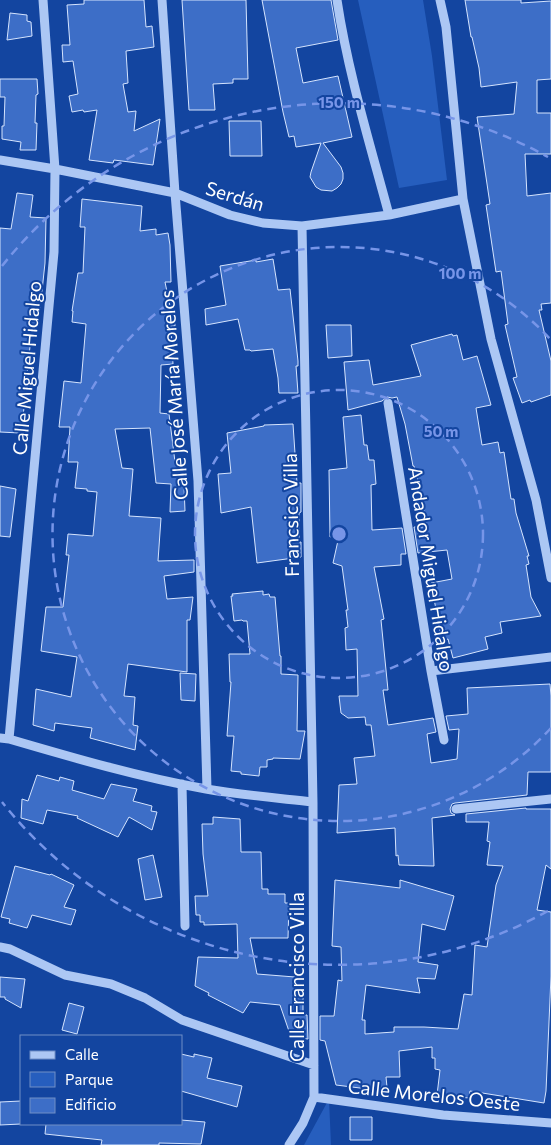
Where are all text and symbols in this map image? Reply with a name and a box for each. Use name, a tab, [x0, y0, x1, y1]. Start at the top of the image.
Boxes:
text: 150 m	[318, 93, 360, 111]
street label: Serdán	[203, 176, 267, 215]
text: 100 m	[439, 264, 481, 282]
street label: Calle Miguel Hidalgo	[7, 280, 46, 456]
street label: Calle José María Morelos	[155, 289, 192, 501]
text: 50 m	[424, 422, 458, 440]
street label: Francsico Villa	[278, 453, 303, 577]
street label: Andador Miguel Hidalgo	[404, 465, 459, 673]
centre of rings	[330, 525, 348, 543]
street label: Calle Francisco Villa	[285, 892, 308, 1062]
legend	[20, 1035, 182, 1125]
text: Calle	[65, 1045, 99, 1063]
text: Parque	[65, 1070, 113, 1088]
street label: Calle Morelos Oeste	[347, 1074, 521, 1115]
text: Edificio	[65, 1095, 116, 1113]

